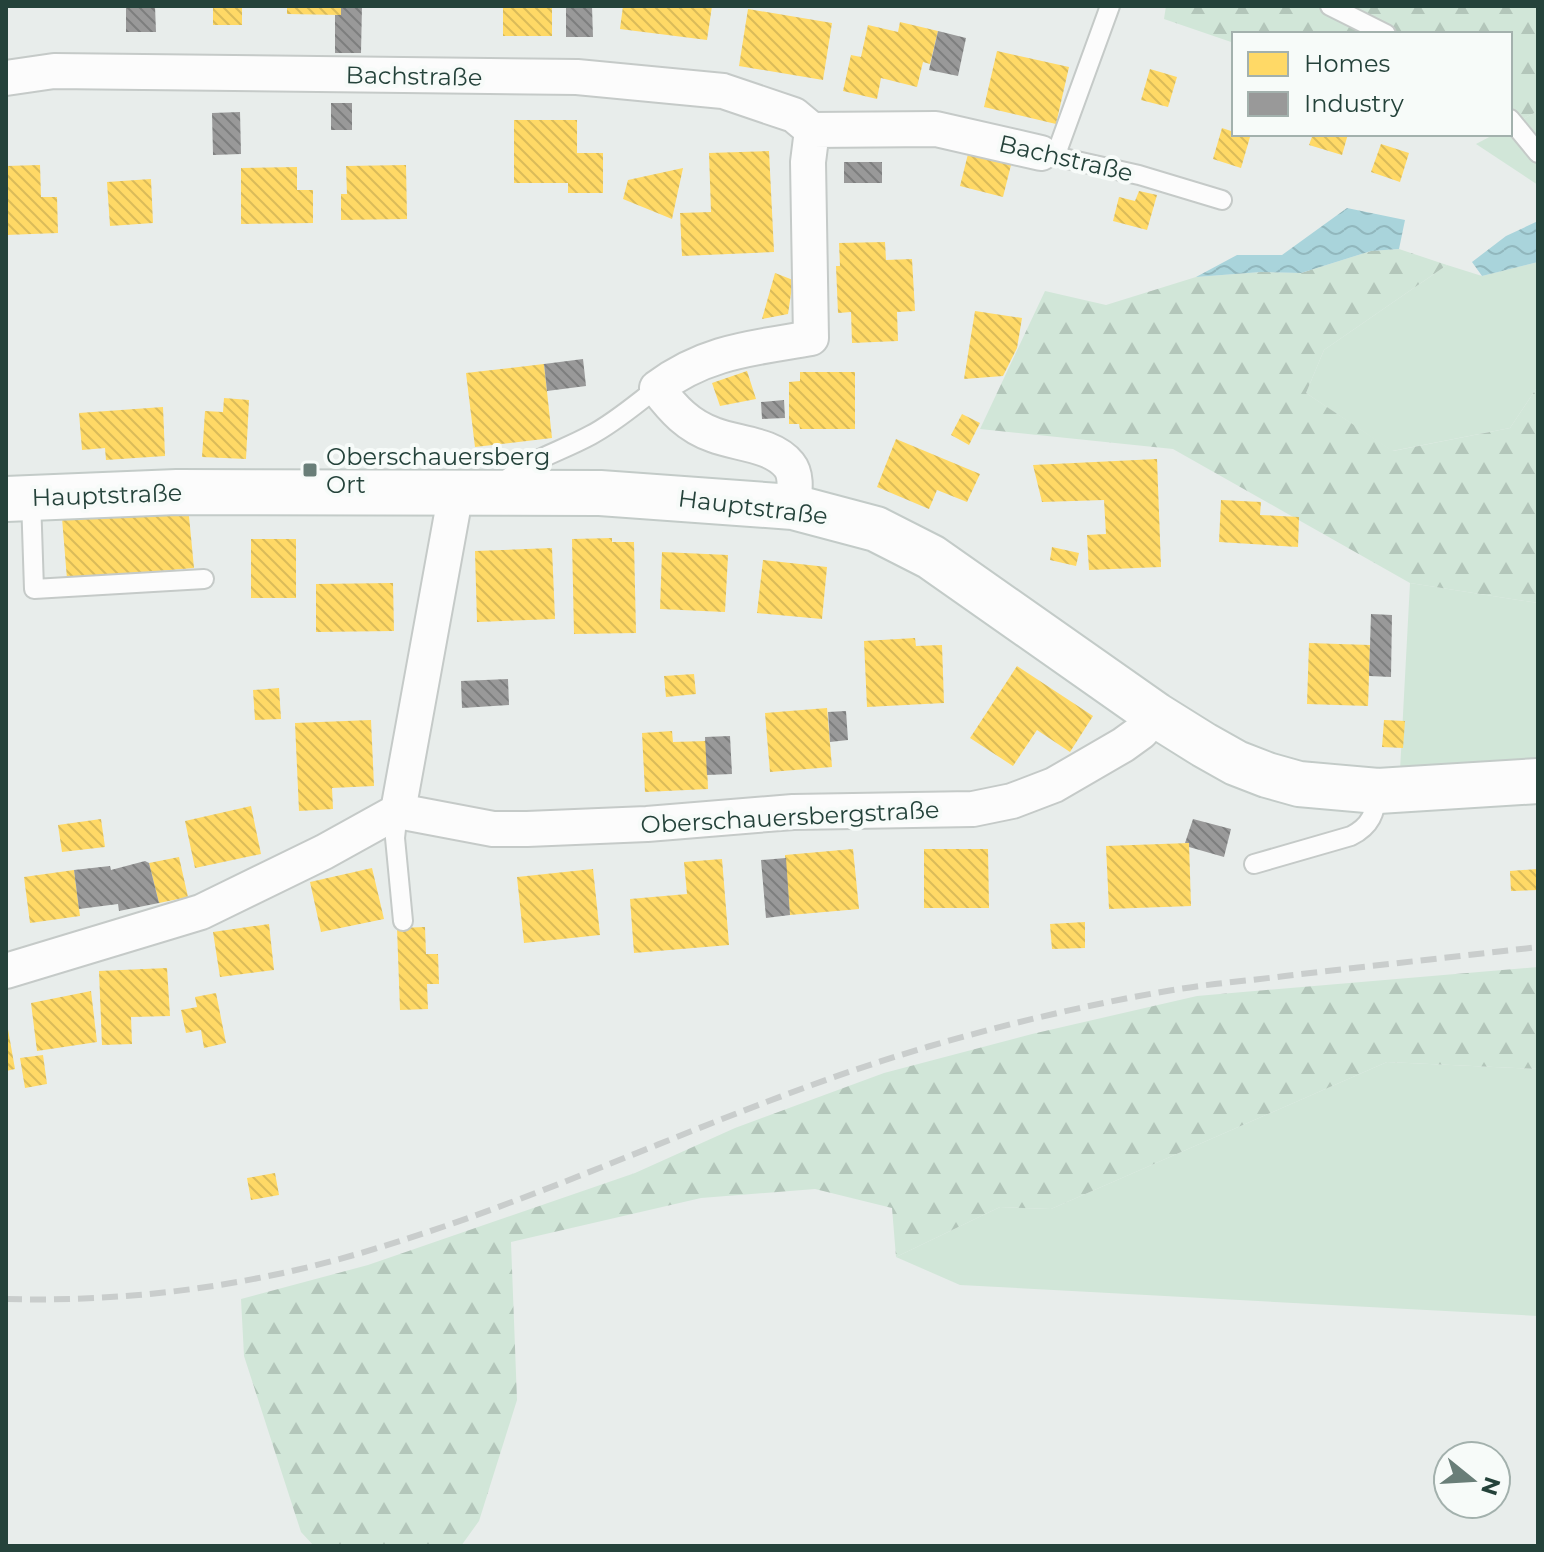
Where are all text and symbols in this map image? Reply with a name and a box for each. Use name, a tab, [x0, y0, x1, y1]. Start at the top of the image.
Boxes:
legend	[1232, 32, 1512, 136]
text: Homes	[1304, 49, 1390, 78]
street label: Bachstraße	[345, 60, 483, 92]
text: Industry	[1304, 89, 1404, 118]
street label: Bachstraße	[996, 129, 1136, 187]
place label: Oberschauersberg Ort	[326, 442, 550, 499]
marker: Oberschauersberg Ort	[301, 461, 319, 479]
street label: Hauptstraße	[31, 478, 183, 512]
street label: Hauptstraße	[676, 483, 830, 531]
street label: Oberschauersbergstraße	[640, 795, 940, 839]
north arrow	[1432, 1440, 1512, 1520]
text: N	[1475, 1473, 1506, 1499]

